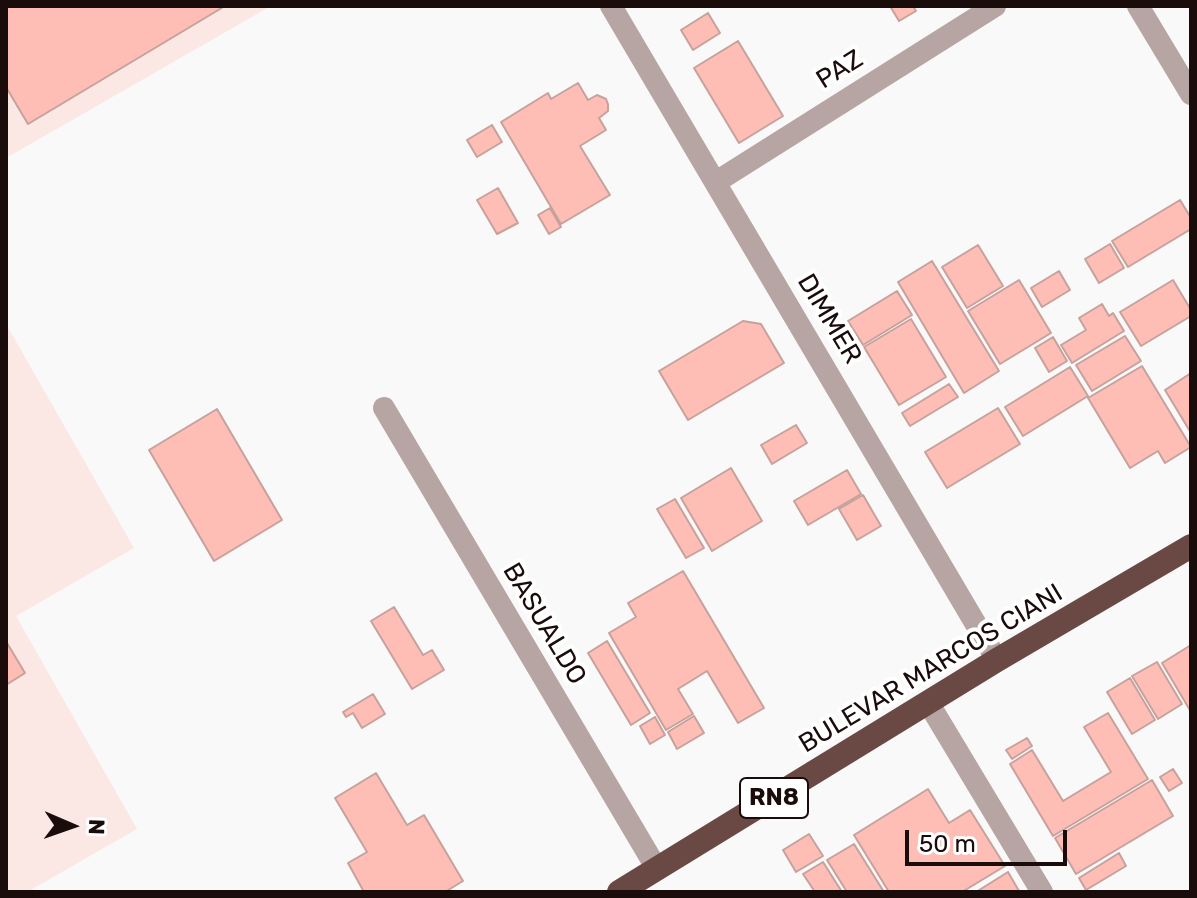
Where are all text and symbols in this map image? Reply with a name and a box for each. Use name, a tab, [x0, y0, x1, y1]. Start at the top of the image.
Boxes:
street label: PAZ	[811, 44, 869, 96]
street label: DIMMER	[790, 268, 868, 370]
street label: BASUALDO	[496, 558, 592, 690]
street label: BULEVAR MARCOS CIANI	[794, 578, 1068, 760]
road number: RN8	[740, 778, 808, 818]
north arrow	[32, 786, 112, 866]
scale bar	[909, 814, 1071, 864]
text: N	[83, 818, 110, 835]
text: 50 m	[919, 830, 976, 858]

